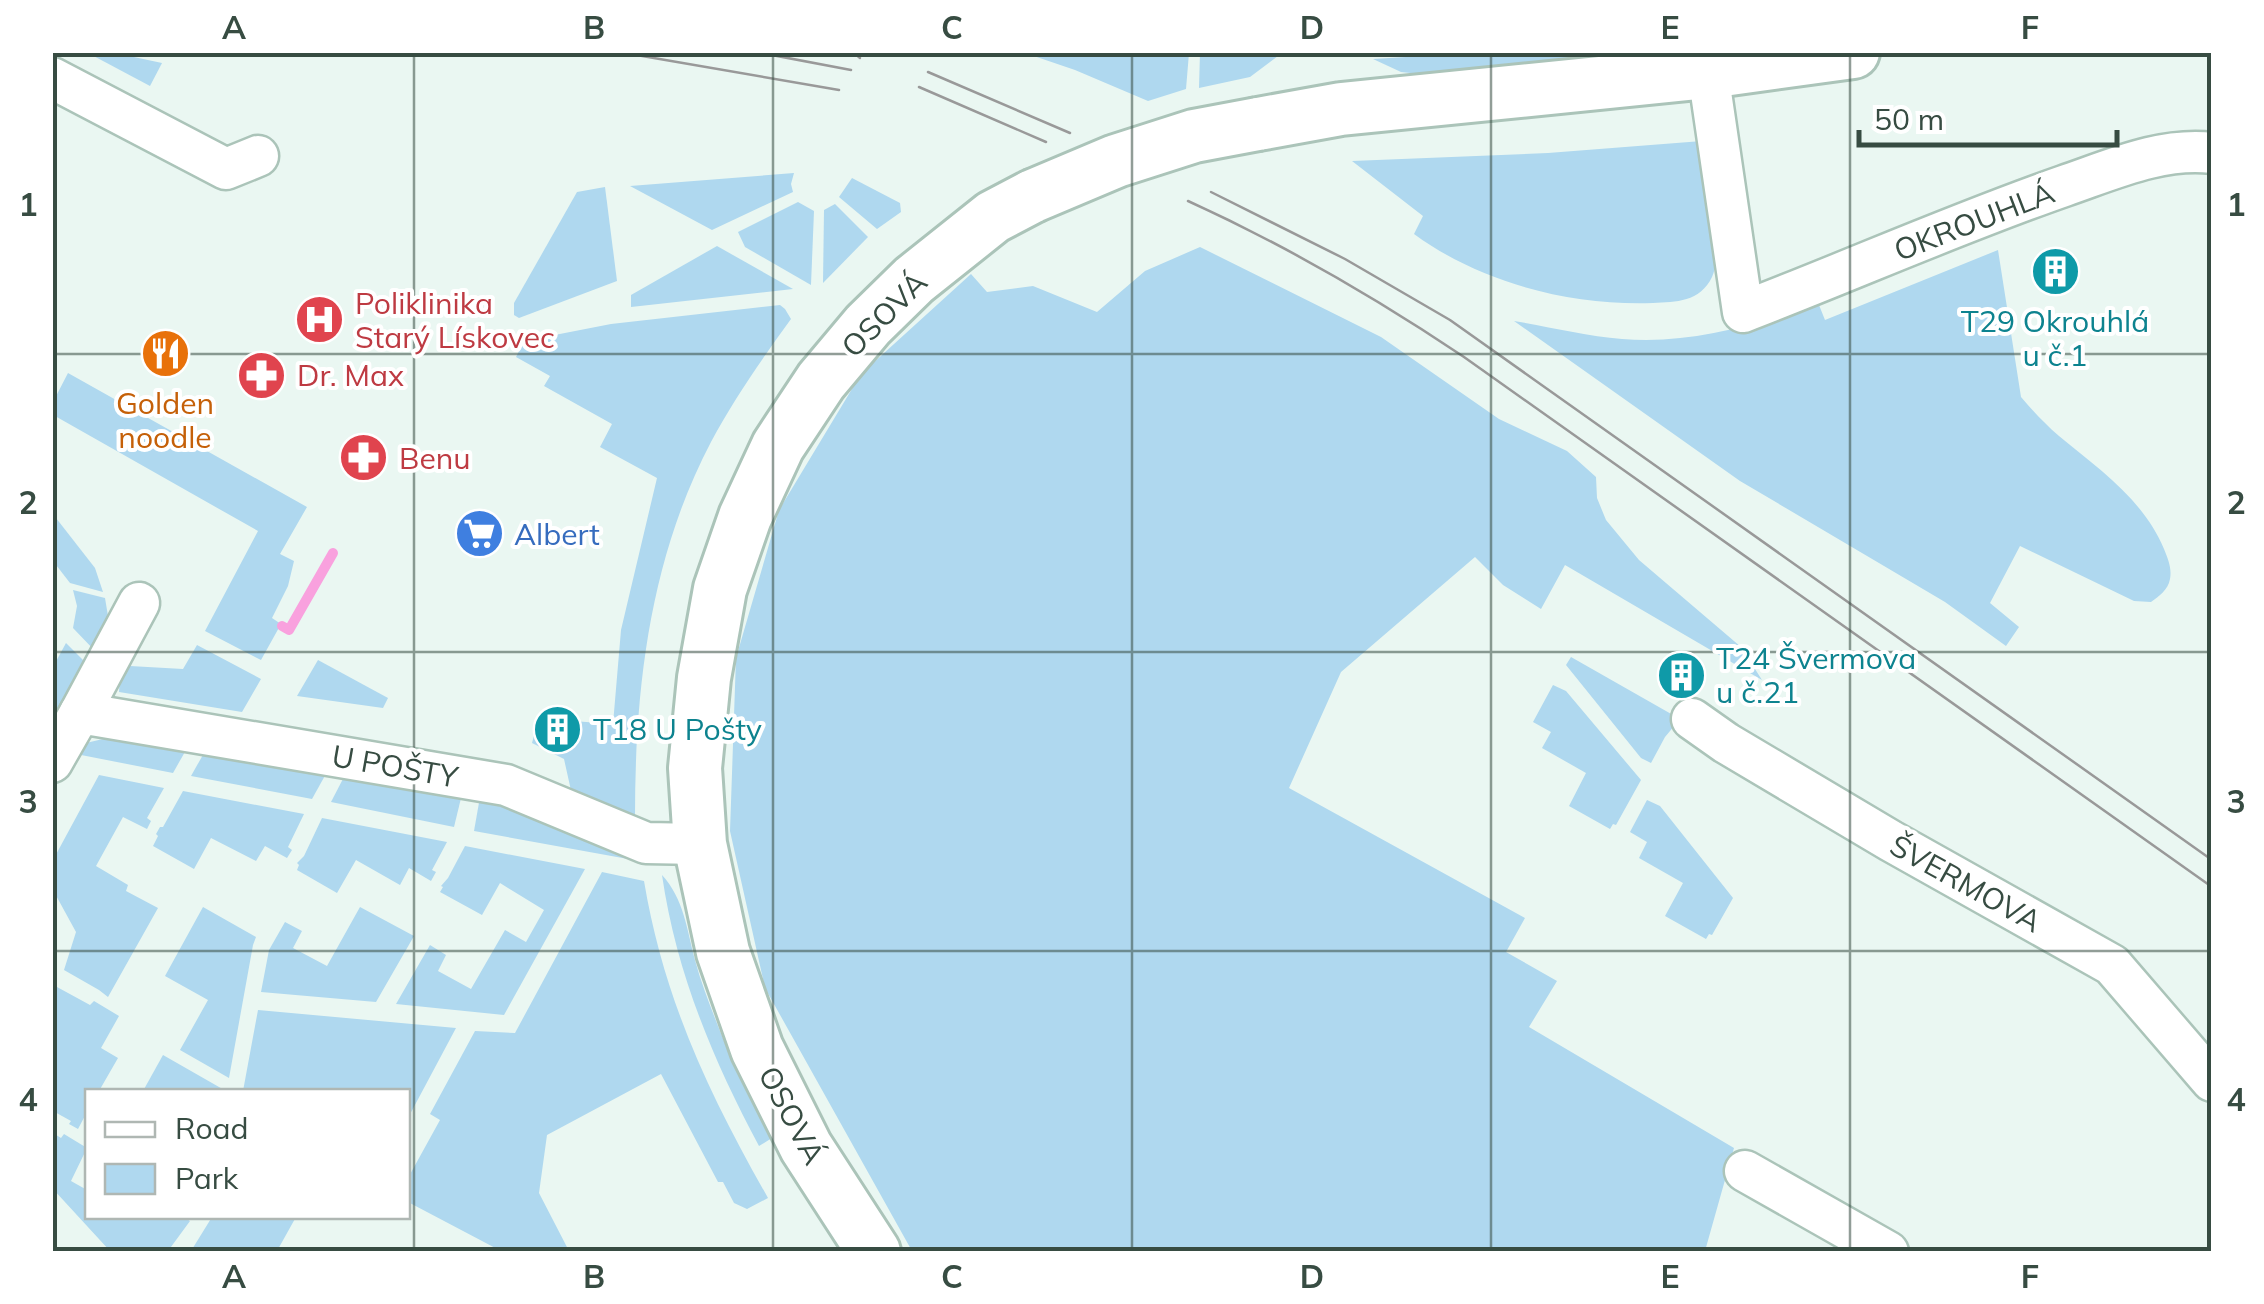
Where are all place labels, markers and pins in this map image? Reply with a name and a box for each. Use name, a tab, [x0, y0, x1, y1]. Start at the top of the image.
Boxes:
building icon: T29 Okrouhlá u č.1	[2029, 246, 2081, 298]
place label: Poliklinika Starý Lískovec	[355, 284, 555, 356]
hospital icon: Poliklinika Starý Lískovec	[294, 294, 346, 346]
place label: T29 Okrouhlá u č.1	[1961, 302, 2149, 374]
restaurant icon: Golden noodle	[139, 328, 191, 380]
pharmacy icon: Dr. Max	[236, 349, 288, 401]
place label: Dr. Max	[297, 356, 404, 394]
place label: Golden noodle	[116, 384, 214, 456]
pharmacy icon: Benu	[338, 432, 390, 484]
place label: Benu	[399, 439, 471, 477]
supermarket icon: Albert	[453, 508, 505, 560]
place label: Albert	[514, 515, 600, 553]
place label: T24 Švermova u č.21	[1716, 639, 1916, 711]
building icon: T24 Švermova u č.21	[1655, 649, 1707, 701]
building icon: T18 U Pošty	[532, 703, 584, 755]
place label: T18 U Pošty	[593, 710, 762, 748]

